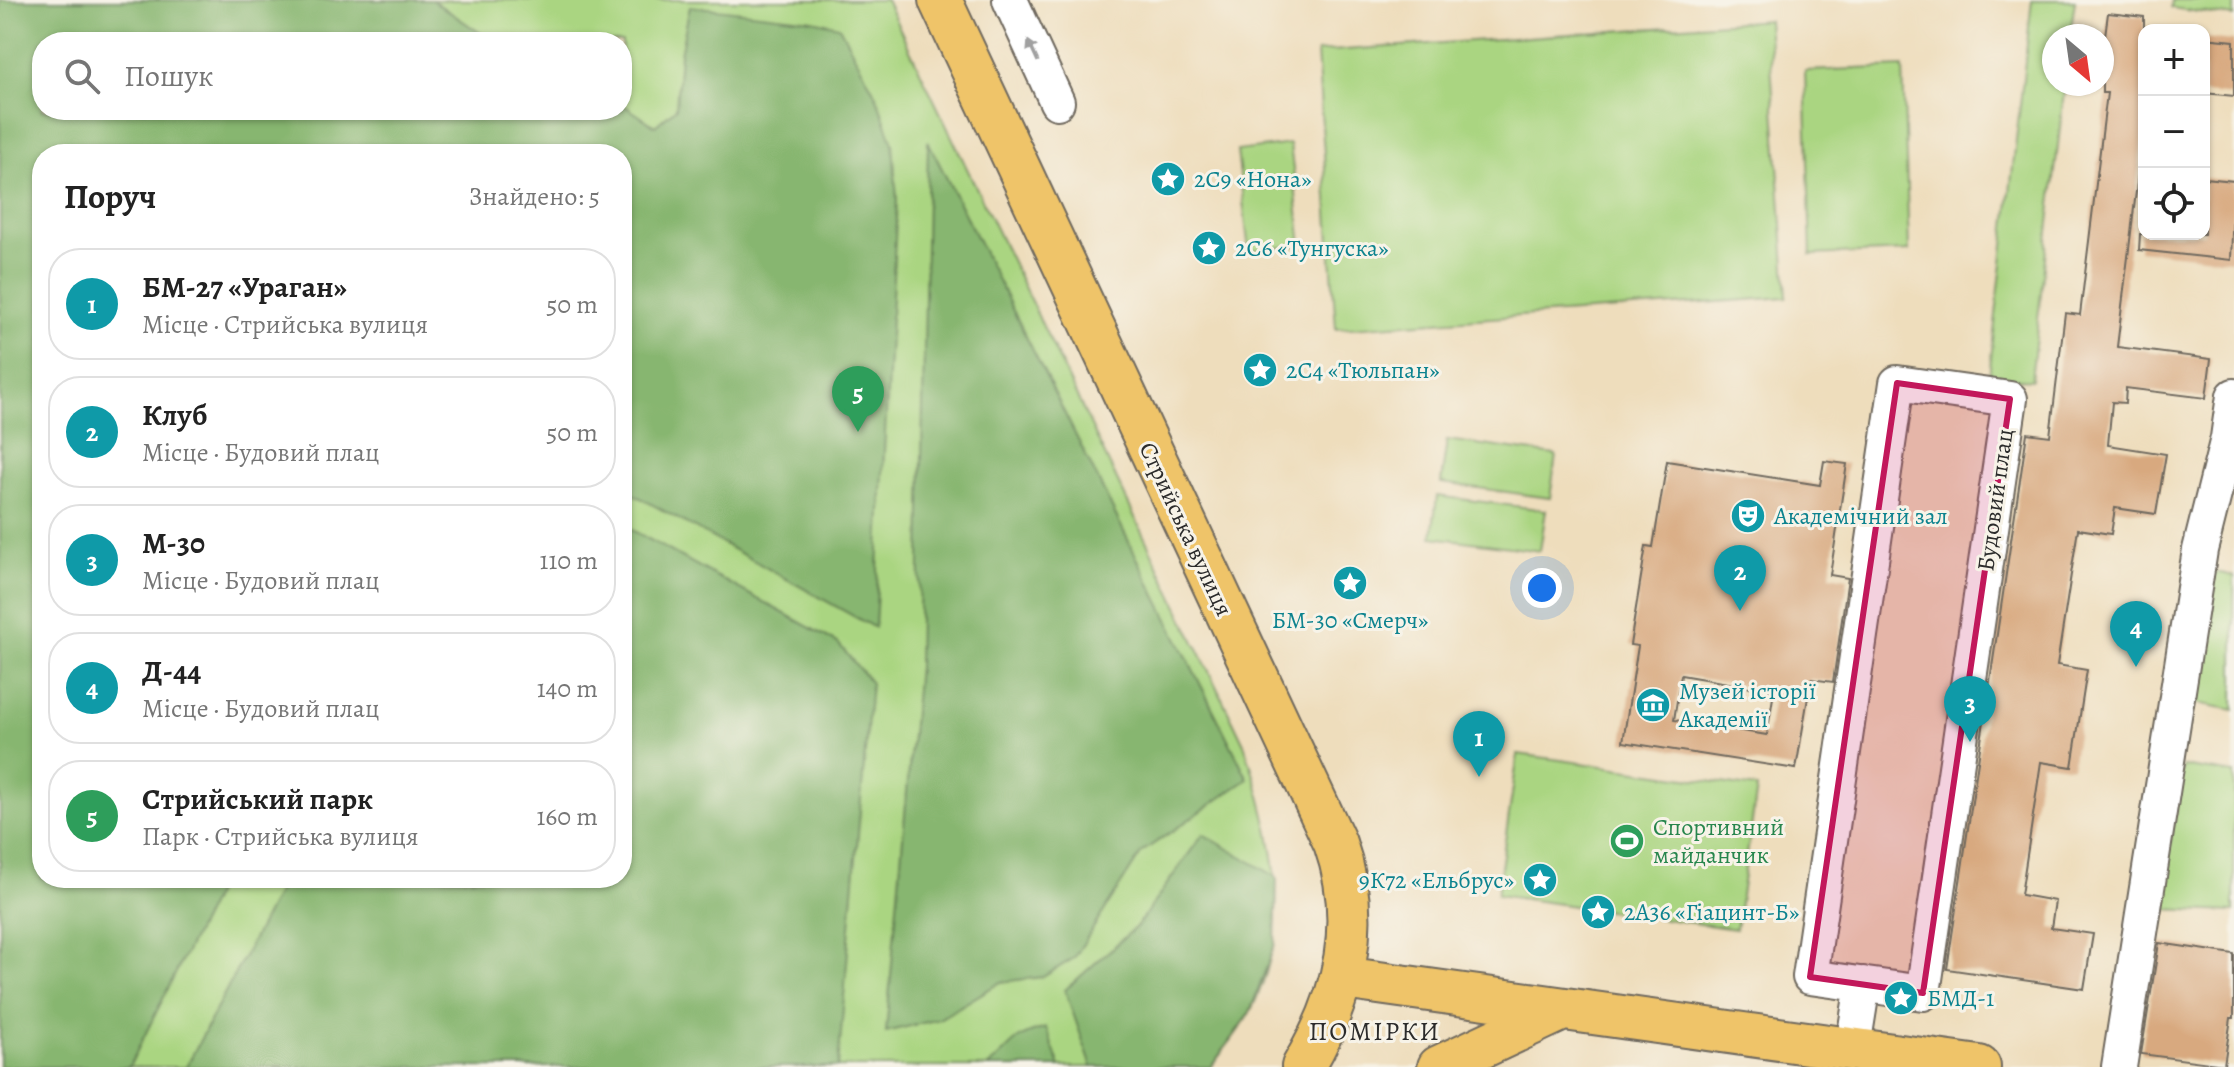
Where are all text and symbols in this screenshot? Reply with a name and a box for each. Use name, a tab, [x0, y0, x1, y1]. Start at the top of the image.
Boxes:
north arrow	[2042, 24, 2114, 96]
map controls	[2138, 24, 2210, 240]
button: +	[2138, 24, 2210, 96]
search box	[32, 32, 632, 120]
one-way arrow	[1026, 39, 1040, 63]
icon: search	[60, 54, 104, 98]
text: Пошук	[124, 56, 214, 96]
button: −	[2138, 96, 2210, 168]
place icon: 2С9 «Нона»	[1149, 160, 1187, 198]
place label: 2С9 «Нона»	[1194, 163, 1311, 195]
button: locate	[2138, 168, 2210, 240]
text: Поруч	[64, 173, 156, 220]
text: Знайдено: 5	[469, 179, 600, 214]
place icon: 2С6 «Тунгуска»	[1190, 229, 1228, 267]
place label: 2С6 «Тунгуска»	[1235, 232, 1388, 264]
text: БМ-27 «Ураган»	[142, 267, 347, 307]
text: 1	[87, 287, 97, 322]
text: 50 m	[546, 287, 598, 322]
text: Місце · Стрийська вулиця	[142, 307, 428, 342]
place icon: 2С4 «Тюльпан»	[1241, 351, 1279, 389]
place label: 2С4 «Тюльпан»	[1286, 354, 1440, 386]
pin: 5	[832, 366, 884, 432]
text: Клуб	[142, 395, 207, 435]
text: 2	[86, 415, 98, 450]
text: 50 m	[546, 415, 598, 450]
street label: Будовий плац	[1969, 427, 2021, 573]
text: Місце · Будовий плац	[142, 435, 379, 470]
street label: Стрийська вулиця	[1132, 437, 1240, 621]
theatre icon: Академічний зал	[1729, 497, 1767, 535]
place label: Академічний зал	[1773, 500, 1948, 532]
text: М-30	[142, 523, 205, 563]
text: 3	[86, 543, 98, 578]
text: 110 m	[540, 543, 598, 578]
pin: 2	[1714, 545, 1766, 611]
text: Місце · Будовий плац	[142, 563, 379, 598]
place icon: БМ-30 «Смерч»	[1331, 564, 1369, 602]
your location	[1522, 568, 1562, 608]
pin: 4	[2110, 601, 2162, 667]
place label: БМ-30 «Смерч»	[1272, 604, 1428, 636]
text: Д-44	[142, 651, 201, 691]
text: 4	[86, 671, 98, 706]
text: 140 m	[537, 671, 598, 706]
place label: Музей історії Академії	[1678, 675, 1816, 735]
pin: 3	[1944, 676, 1996, 742]
museum icon: Музей історії Академії	[1634, 686, 1672, 724]
text: Місце · Будовий плац	[142, 691, 379, 726]
pin: 1	[1453, 711, 1505, 777]
text: Стрийський парк	[142, 779, 373, 819]
text: 5	[86, 799, 98, 834]
text: 160 m	[536, 799, 598, 834]
place label: Спортивний майданчик	[1653, 811, 1784, 871]
text: Парк · Стрийська вулиця	[142, 819, 419, 854]
sports icon: Спортивний майданчик	[1608, 822, 1646, 860]
place icon: 9К72 «Ельбрус»	[1521, 861, 1559, 899]
place label: 9К72 «Ельбрус»	[1359, 864, 1514, 896]
place icon: 2А36 «Гіацинт-Б»	[1579, 893, 1617, 931]
place label: 2А36 «Гіацинт-Б»	[1624, 896, 1799, 928]
place icon: БМД-1	[1882, 979, 1920, 1017]
place label: БМД-1	[1927, 982, 1994, 1014]
district label: ПОМІРКИ	[1309, 1014, 1441, 1049]

